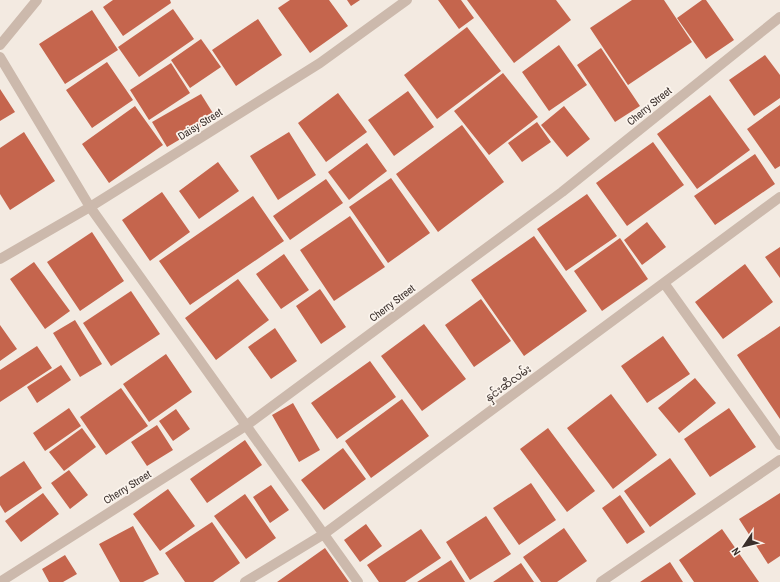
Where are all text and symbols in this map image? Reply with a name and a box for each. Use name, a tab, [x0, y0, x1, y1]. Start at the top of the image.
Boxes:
street label: Cherry Street	[624, 83, 675, 128]
street label: Daisy Street	[175, 105, 225, 143]
street label: Cherry Street	[366, 281, 418, 325]
street label: နှင်းဆီလမ်း	[482, 361, 535, 406]
street label: Cherry Street	[101, 467, 154, 507]
north arrow	[724, 526, 764, 566]
text: N	[728, 545, 743, 558]

